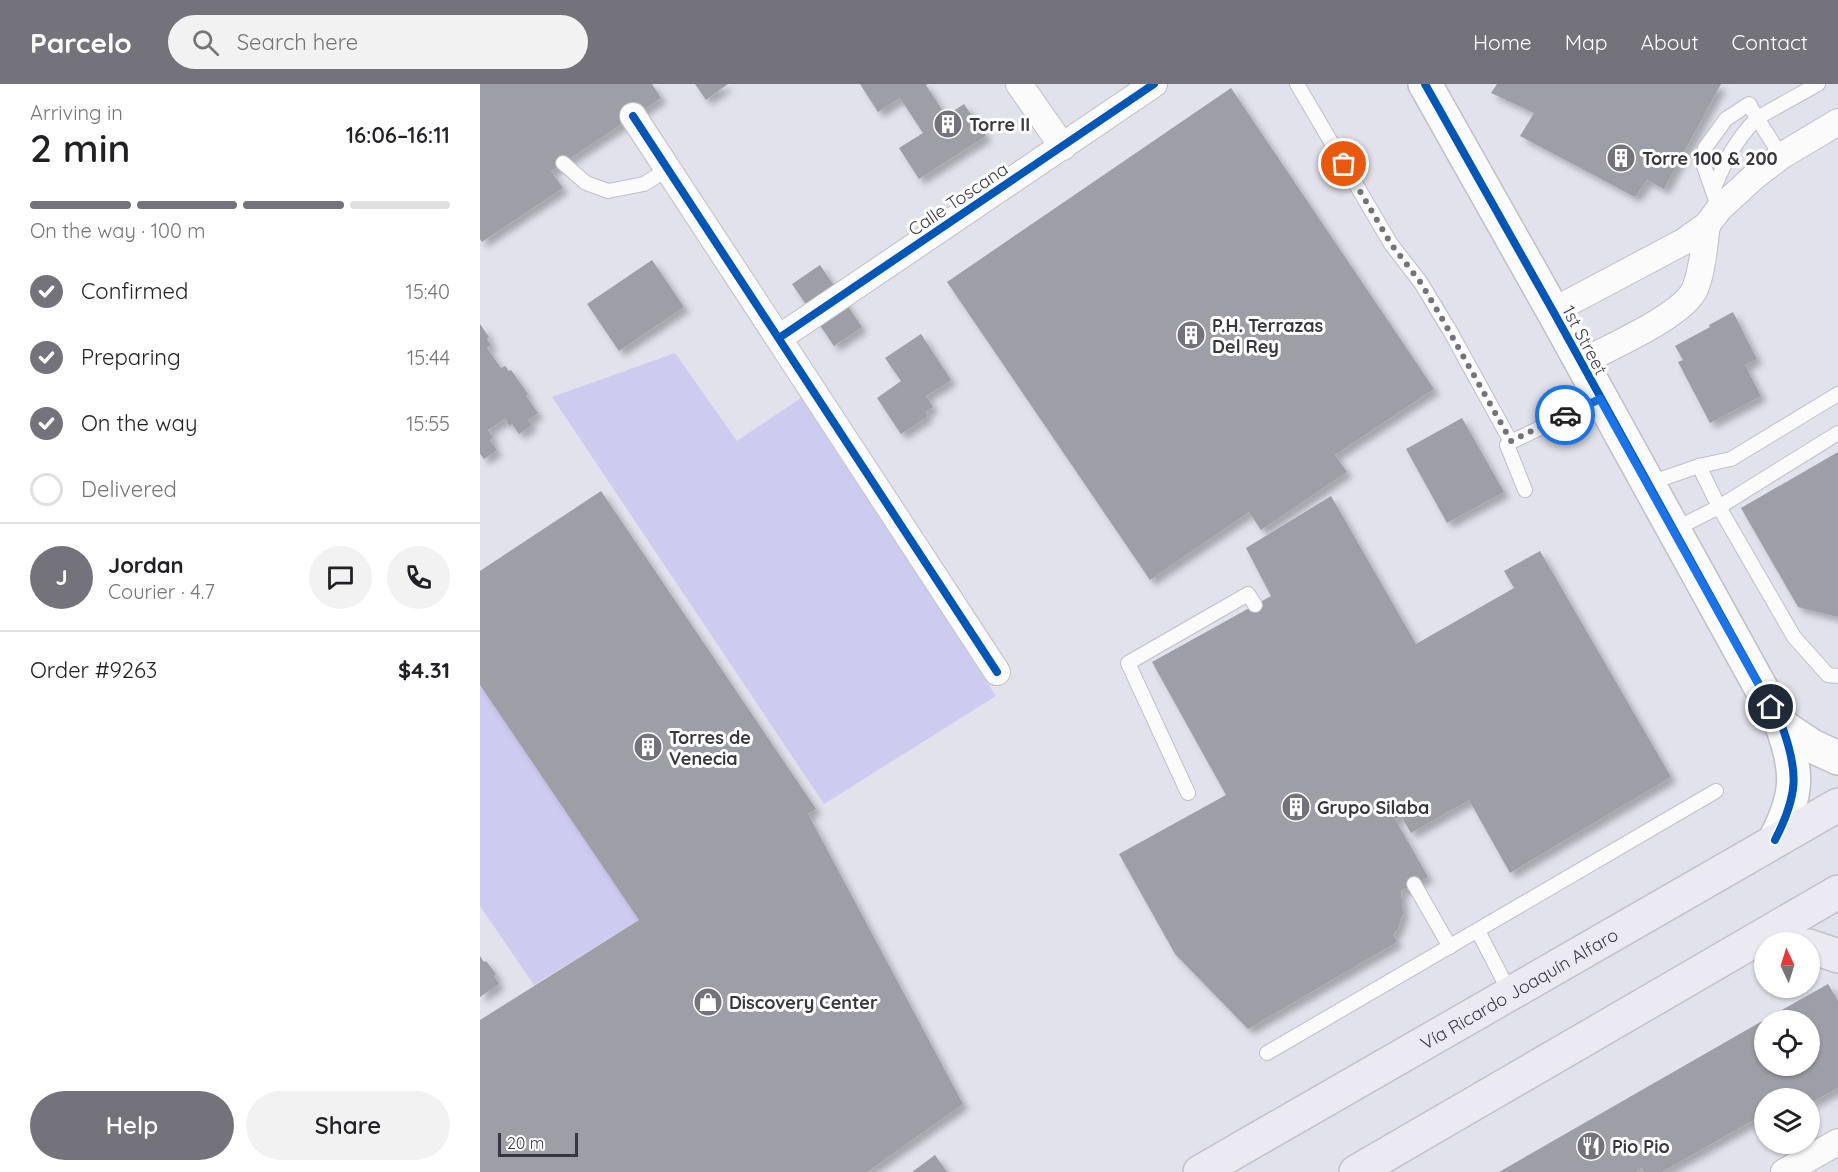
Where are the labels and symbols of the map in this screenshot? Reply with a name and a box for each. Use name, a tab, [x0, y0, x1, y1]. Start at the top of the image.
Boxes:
building icon: Torre II	[932, 108, 964, 140]
place label: Torre II	[969, 113, 1030, 136]
pin	[1318, 138, 1369, 189]
building icon: Torre 100 & 200	[1605, 142, 1637, 174]
place label: Torre 100 & 200	[1642, 147, 1778, 170]
street label: Calle Toscana	[904, 157, 1012, 241]
street label: 1st Street	[1557, 301, 1613, 379]
place label: P.H. Terrazas Del Rey	[1212, 314, 1323, 358]
building icon: P.H. Terrazas Del Rey	[1175, 319, 1207, 351]
courier	[1535, 385, 1595, 445]
pin	[1745, 681, 1796, 732]
place label: Torres de Venecia	[669, 726, 751, 770]
building icon: Torres de Venecia	[632, 731, 664, 763]
building icon: Grupo Silaba	[1280, 791, 1312, 823]
place label: Grupo Silaba	[1317, 796, 1429, 819]
street label: Vía Ricardo Joaquín Alfaro	[1416, 923, 1622, 1054]
north arrow	[1754, 932, 1820, 998]
shop icon: Discovery Center	[692, 986, 724, 1018]
place label: Discovery Center	[729, 991, 878, 1014]
scale bar	[498, 1130, 578, 1158]
restaurant icon: Pio Pio	[1575, 1130, 1607, 1162]
place label: Pio Pio	[1612, 1135, 1670, 1158]

